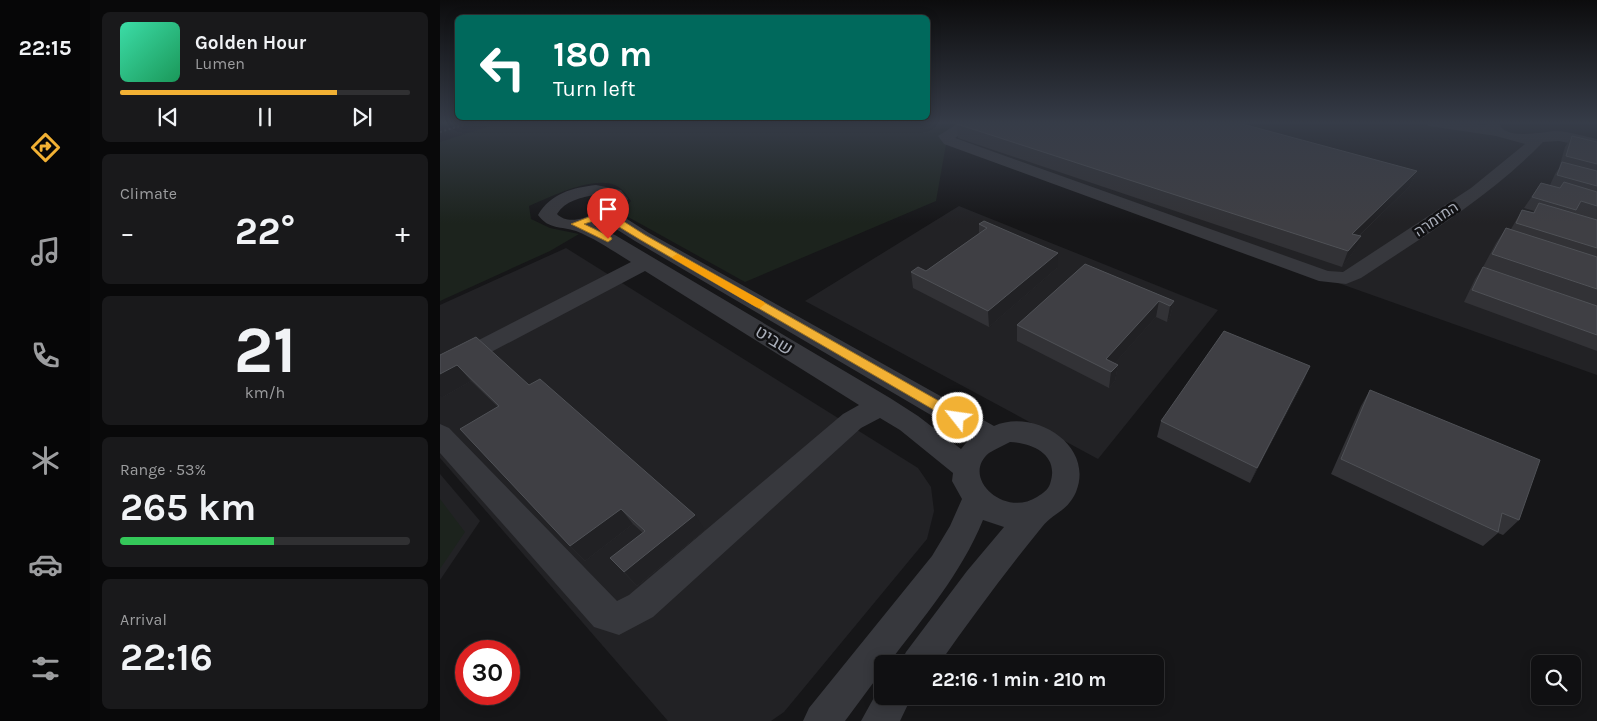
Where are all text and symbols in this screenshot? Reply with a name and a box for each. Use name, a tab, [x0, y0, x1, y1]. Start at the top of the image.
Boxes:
text: Golden Hour	[195, 32, 306, 54]
text: 180 m	[553, 34, 652, 75]
text: 22:15	[18, 35, 72, 61]
icon: left	[470, 35, 535, 100]
text: Lumen	[195, 54, 245, 73]
text: Turn left	[553, 76, 636, 102]
icon: previous	[154, 103, 182, 131]
icon: pause	[251, 103, 279, 131]
icon: next	[348, 103, 376, 131]
icon: directions	[28, 130, 63, 165]
text: Climate	[120, 184, 177, 203]
pin	[587, 188, 629, 239]
icon: arrive	[594, 195, 622, 223]
street label: המזמרה	[1411, 198, 1461, 240]
text: 22°	[235, 209, 295, 254]
text: −	[120, 216, 135, 249]
text: +	[395, 216, 410, 249]
icon: music	[28, 234, 63, 269]
text: 21	[234, 312, 296, 388]
street label: שביט	[751, 320, 797, 360]
icon: phone	[28, 338, 63, 373]
text: km/h	[245, 383, 285, 402]
position arrow	[931, 391, 983, 443]
icon: climate	[28, 443, 63, 478]
text: Range · 53%	[120, 460, 206, 479]
text: 265 km	[120, 485, 256, 530]
icon: car	[28, 547, 63, 582]
text: Arrival	[120, 610, 167, 629]
text: 22:16	[120, 635, 213, 680]
speed limit sign: 30	[455, 640, 520, 705]
icon: filters	[28, 651, 63, 686]
map controls	[1531, 655, 1581, 705]
button: search	[1531, 655, 1581, 705]
text: 22:16 · 1 min · 210 m	[932, 669, 1106, 691]

